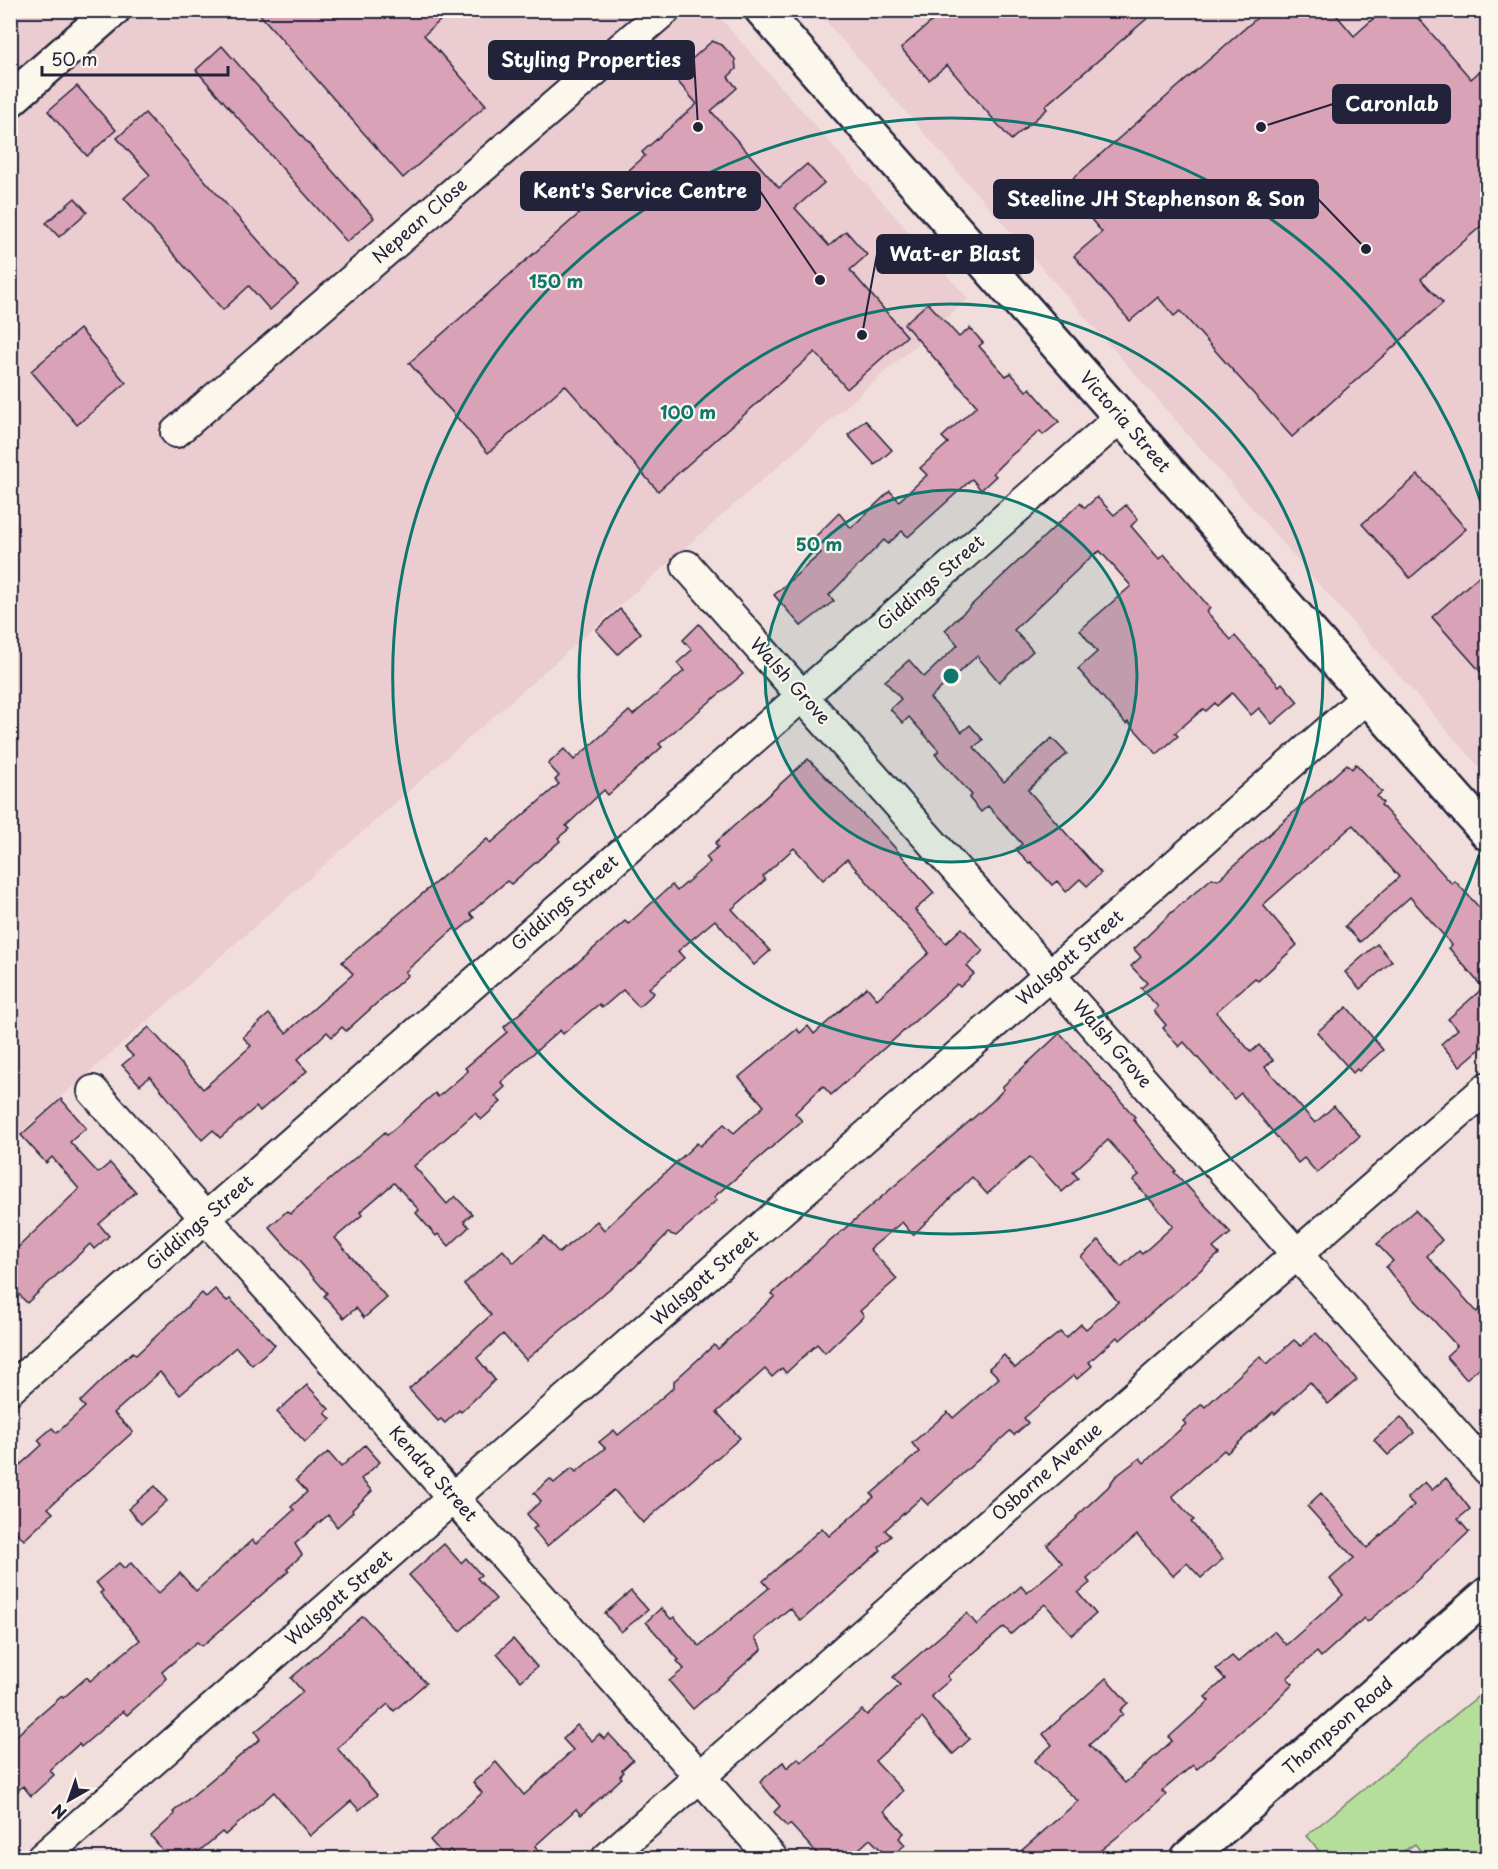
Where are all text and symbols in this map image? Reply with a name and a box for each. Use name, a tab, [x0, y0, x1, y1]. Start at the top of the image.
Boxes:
scale bar	[42, 39, 228, 77]
callout: Styling Properties	[489, 41, 694, 79]
text: Styling Properties	[501, 44, 681, 74]
text: 50 m	[51, 45, 98, 72]
callout: Caronlab	[1333, 85, 1450, 123]
text: Caronlab	[1345, 88, 1439, 118]
street label: Nepean Close	[365, 171, 473, 269]
callout: Kent's Service Centre	[521, 172, 760, 210]
text: Kent's Service Centre	[533, 175, 747, 205]
callout: Steeline JH Stephenson & Son	[994, 180, 1318, 218]
text: Steeline JH Stephenson & Son	[1007, 183, 1305, 213]
callout: Wat-er Blast	[877, 235, 1033, 273]
text: Wat-er Blast	[889, 238, 1021, 268]
text: 150 m	[529, 267, 583, 294]
street label: Victoria Street	[1074, 364, 1178, 478]
text: 100 m	[660, 398, 716, 425]
street label: Giddings Street	[870, 527, 990, 636]
text: 50 m	[796, 530, 842, 557]
street label: Walsh Grove	[745, 630, 838, 730]
centre of rings	[941, 666, 961, 686]
street label: Giddings Street	[504, 847, 624, 956]
street label: Walsgott Street	[1009, 902, 1129, 1011]
street label: Walsh Grove	[1067, 993, 1159, 1093]
street label: Giddings Street	[139, 1167, 259, 1276]
street label: Walsgott Street	[644, 1222, 764, 1331]
street label: Osborne Avenue	[985, 1415, 1107, 1526]
street label: Kendra Street	[384, 1419, 485, 1527]
street label: Walsgott Street	[278, 1542, 398, 1651]
street label: Thompson Road	[1276, 1669, 1398, 1780]
north arrow	[39, 1770, 99, 1830]
text: N	[46, 1799, 71, 1826]

